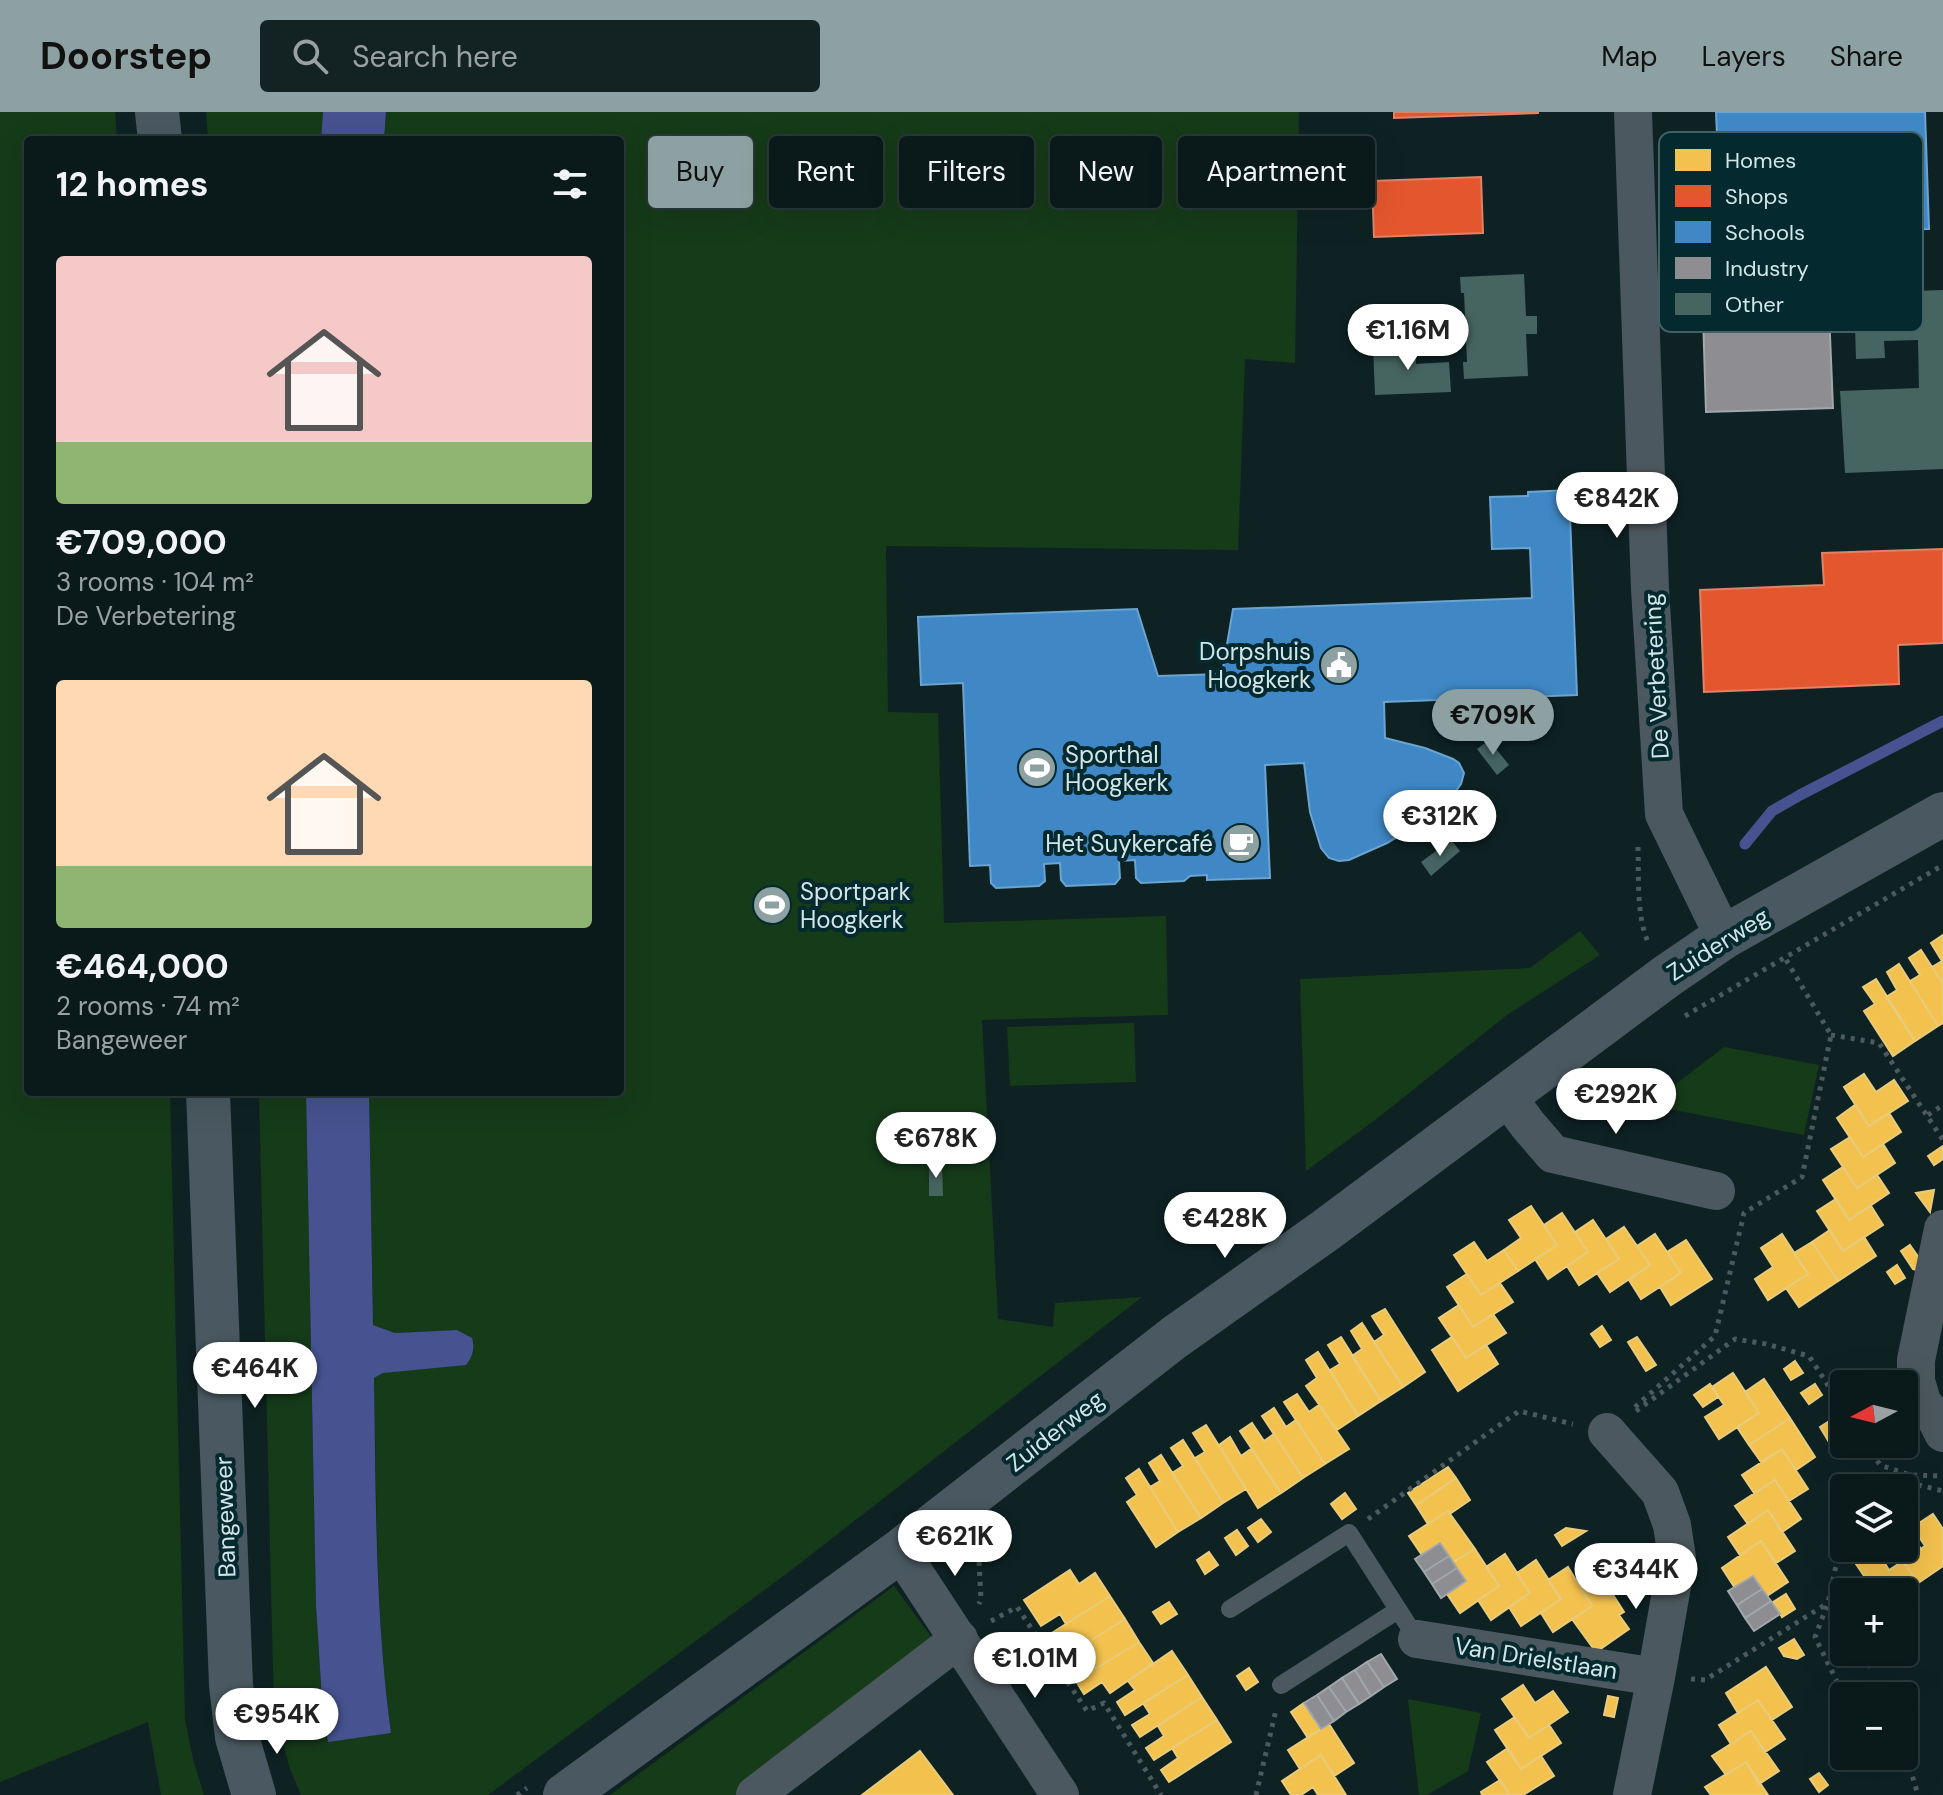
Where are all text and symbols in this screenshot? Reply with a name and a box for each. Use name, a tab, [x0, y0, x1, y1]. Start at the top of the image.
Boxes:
search box	[260, 20, 820, 92]
text: Doorstep	[40, 31, 212, 81]
icon: search	[288, 34, 332, 78]
text: Search here	[352, 37, 518, 76]
text: Map	[1601, 38, 1658, 75]
text: Layers	[1702, 38, 1786, 75]
text: Share	[1830, 38, 1903, 75]
legend	[1659, 132, 1923, 332]
chip: Buy	[648, 136, 753, 208]
chip: Rent	[769, 136, 883, 208]
chip: Filters	[899, 136, 1034, 208]
chip: New	[1050, 136, 1162, 208]
chip: Apartment	[1178, 136, 1375, 208]
text: Homes	[1725, 146, 1796, 175]
text: 12 homes	[56, 162, 208, 207]
icon: filters	[548, 162, 592, 206]
text: Shops	[1725, 182, 1788, 211]
text: Schools	[1725, 218, 1805, 247]
text: Industry	[1725, 254, 1809, 283]
text: Other	[1725, 290, 1784, 319]
pin: €1.16M	[1343, 304, 1473, 372]
icon: home	[252, 308, 396, 452]
text: €1.16M	[1366, 313, 1450, 347]
pin: €842K	[1561, 472, 1673, 540]
text: €842K	[1574, 481, 1660, 515]
text: €709,000	[56, 520, 227, 565]
text: 3 rooms · 104 m²	[56, 565, 254, 599]
street label: De Verbetering	[1636, 592, 1676, 760]
text: De Verbetering	[56, 599, 236, 633]
place label: Dorpshuis Hoogkerk	[1199, 636, 1311, 695]
public building icon: Dorpshuis Hoogkerk	[1318, 644, 1360, 686]
pin: €709K	[1437, 689, 1549, 757]
text: €709K	[1450, 698, 1536, 732]
icon: home	[252, 732, 396, 876]
place label: Sporthal Hoogkerk	[1065, 739, 1169, 798]
sports icon: Sporthal Hoogkerk	[1016, 747, 1058, 789]
pin: €312K	[1384, 790, 1496, 858]
text: €312K	[1401, 799, 1479, 833]
cafe icon: Het Suykercafé	[1220, 822, 1262, 864]
place label: Het Suykercafé	[1045, 828, 1213, 859]
place label: Sportpark Hoogkerk	[800, 876, 911, 935]
sports icon: Sportpark Hoogkerk	[751, 884, 793, 926]
street label: Zuiderweg	[1661, 900, 1775, 988]
text: €464,000	[56, 944, 229, 989]
text: 2 rooms · 74 m²	[56, 989, 240, 1023]
text: Bangeweer	[56, 1023, 187, 1057]
pin: €292K	[1560, 1068, 1672, 1136]
text: €292K	[1574, 1077, 1658, 1111]
pin: €678K	[880, 1112, 992, 1180]
text: €678K	[894, 1121, 978, 1155]
pin: €428K	[1169, 1192, 1281, 1260]
text: €428K	[1182, 1201, 1268, 1235]
pin: €464K	[199, 1342, 311, 1410]
text: €464K	[211, 1351, 299, 1385]
north arrow	[1830, 1370, 1918, 1458]
map controls	[1830, 1370, 1918, 1770]
street label: Zuiderweg	[1000, 1383, 1110, 1479]
street label: Bangeweer	[207, 1456, 243, 1578]
button: layers	[1830, 1474, 1918, 1562]
pin: €621K	[899, 1510, 1011, 1578]
text: €621K	[916, 1519, 994, 1553]
pin: €344K	[1580, 1543, 1692, 1611]
text: €344K	[1593, 1552, 1680, 1586]
button: +	[1830, 1578, 1918, 1666]
street label: Van Drielstlaan	[1452, 1630, 1620, 1686]
pin: €1.01M	[970, 1632, 1100, 1700]
text: €1.01M	[992, 1641, 1078, 1675]
button: −	[1830, 1682, 1918, 1770]
pin: €954K	[221, 1688, 333, 1756]
text: €954K	[233, 1697, 321, 1731]

